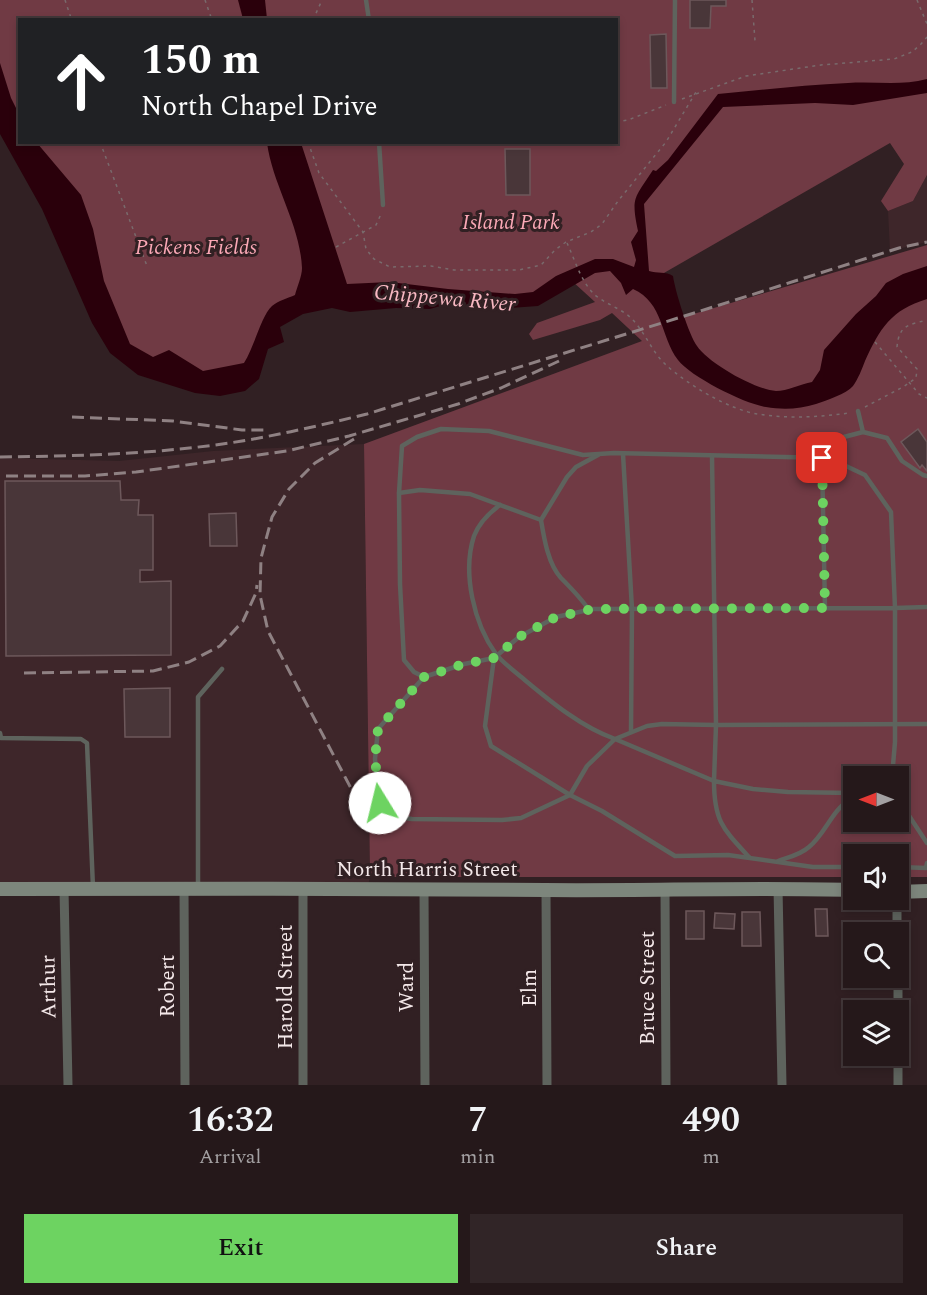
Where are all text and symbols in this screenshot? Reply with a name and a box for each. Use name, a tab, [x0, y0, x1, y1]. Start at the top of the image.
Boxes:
text: 150 m	[141, 29, 260, 92]
icon: ahead	[42, 42, 120, 120]
text: North Chapel Drive	[141, 86, 378, 128]
park label: Island Park	[462, 207, 560, 239]
park label: Pickens Fields	[135, 232, 258, 264]
water label: Chippewa River	[373, 276, 518, 321]
pin	[796, 432, 847, 483]
icon: arrive	[805, 441, 838, 474]
north arrow	[843, 766, 909, 832]
map controls	[843, 766, 909, 1066]
position arrow	[348, 771, 412, 835]
button: sound	[843, 844, 909, 910]
street label: North Harris Street	[336, 854, 518, 886]
button: search	[843, 922, 909, 988]
street label: Harold Street	[270, 924, 302, 1050]
street label: Bruce Street	[632, 931, 664, 1045]
street label: Arthur	[32, 955, 66, 1019]
street label: Robert	[152, 955, 184, 1017]
street label: Ward	[391, 962, 423, 1012]
street label: Elm	[514, 969, 546, 1007]
button: layers	[843, 1000, 909, 1066]
text: 16:32	[187, 1093, 273, 1148]
text: 7	[468, 1093, 487, 1148]
text: 490	[682, 1093, 740, 1148]
text: Arrival	[199, 1142, 261, 1172]
text: min	[460, 1142, 495, 1172]
text: m	[703, 1142, 720, 1172]
button: Exit	[24, 1214, 458, 1283]
button: Share	[470, 1214, 903, 1283]

